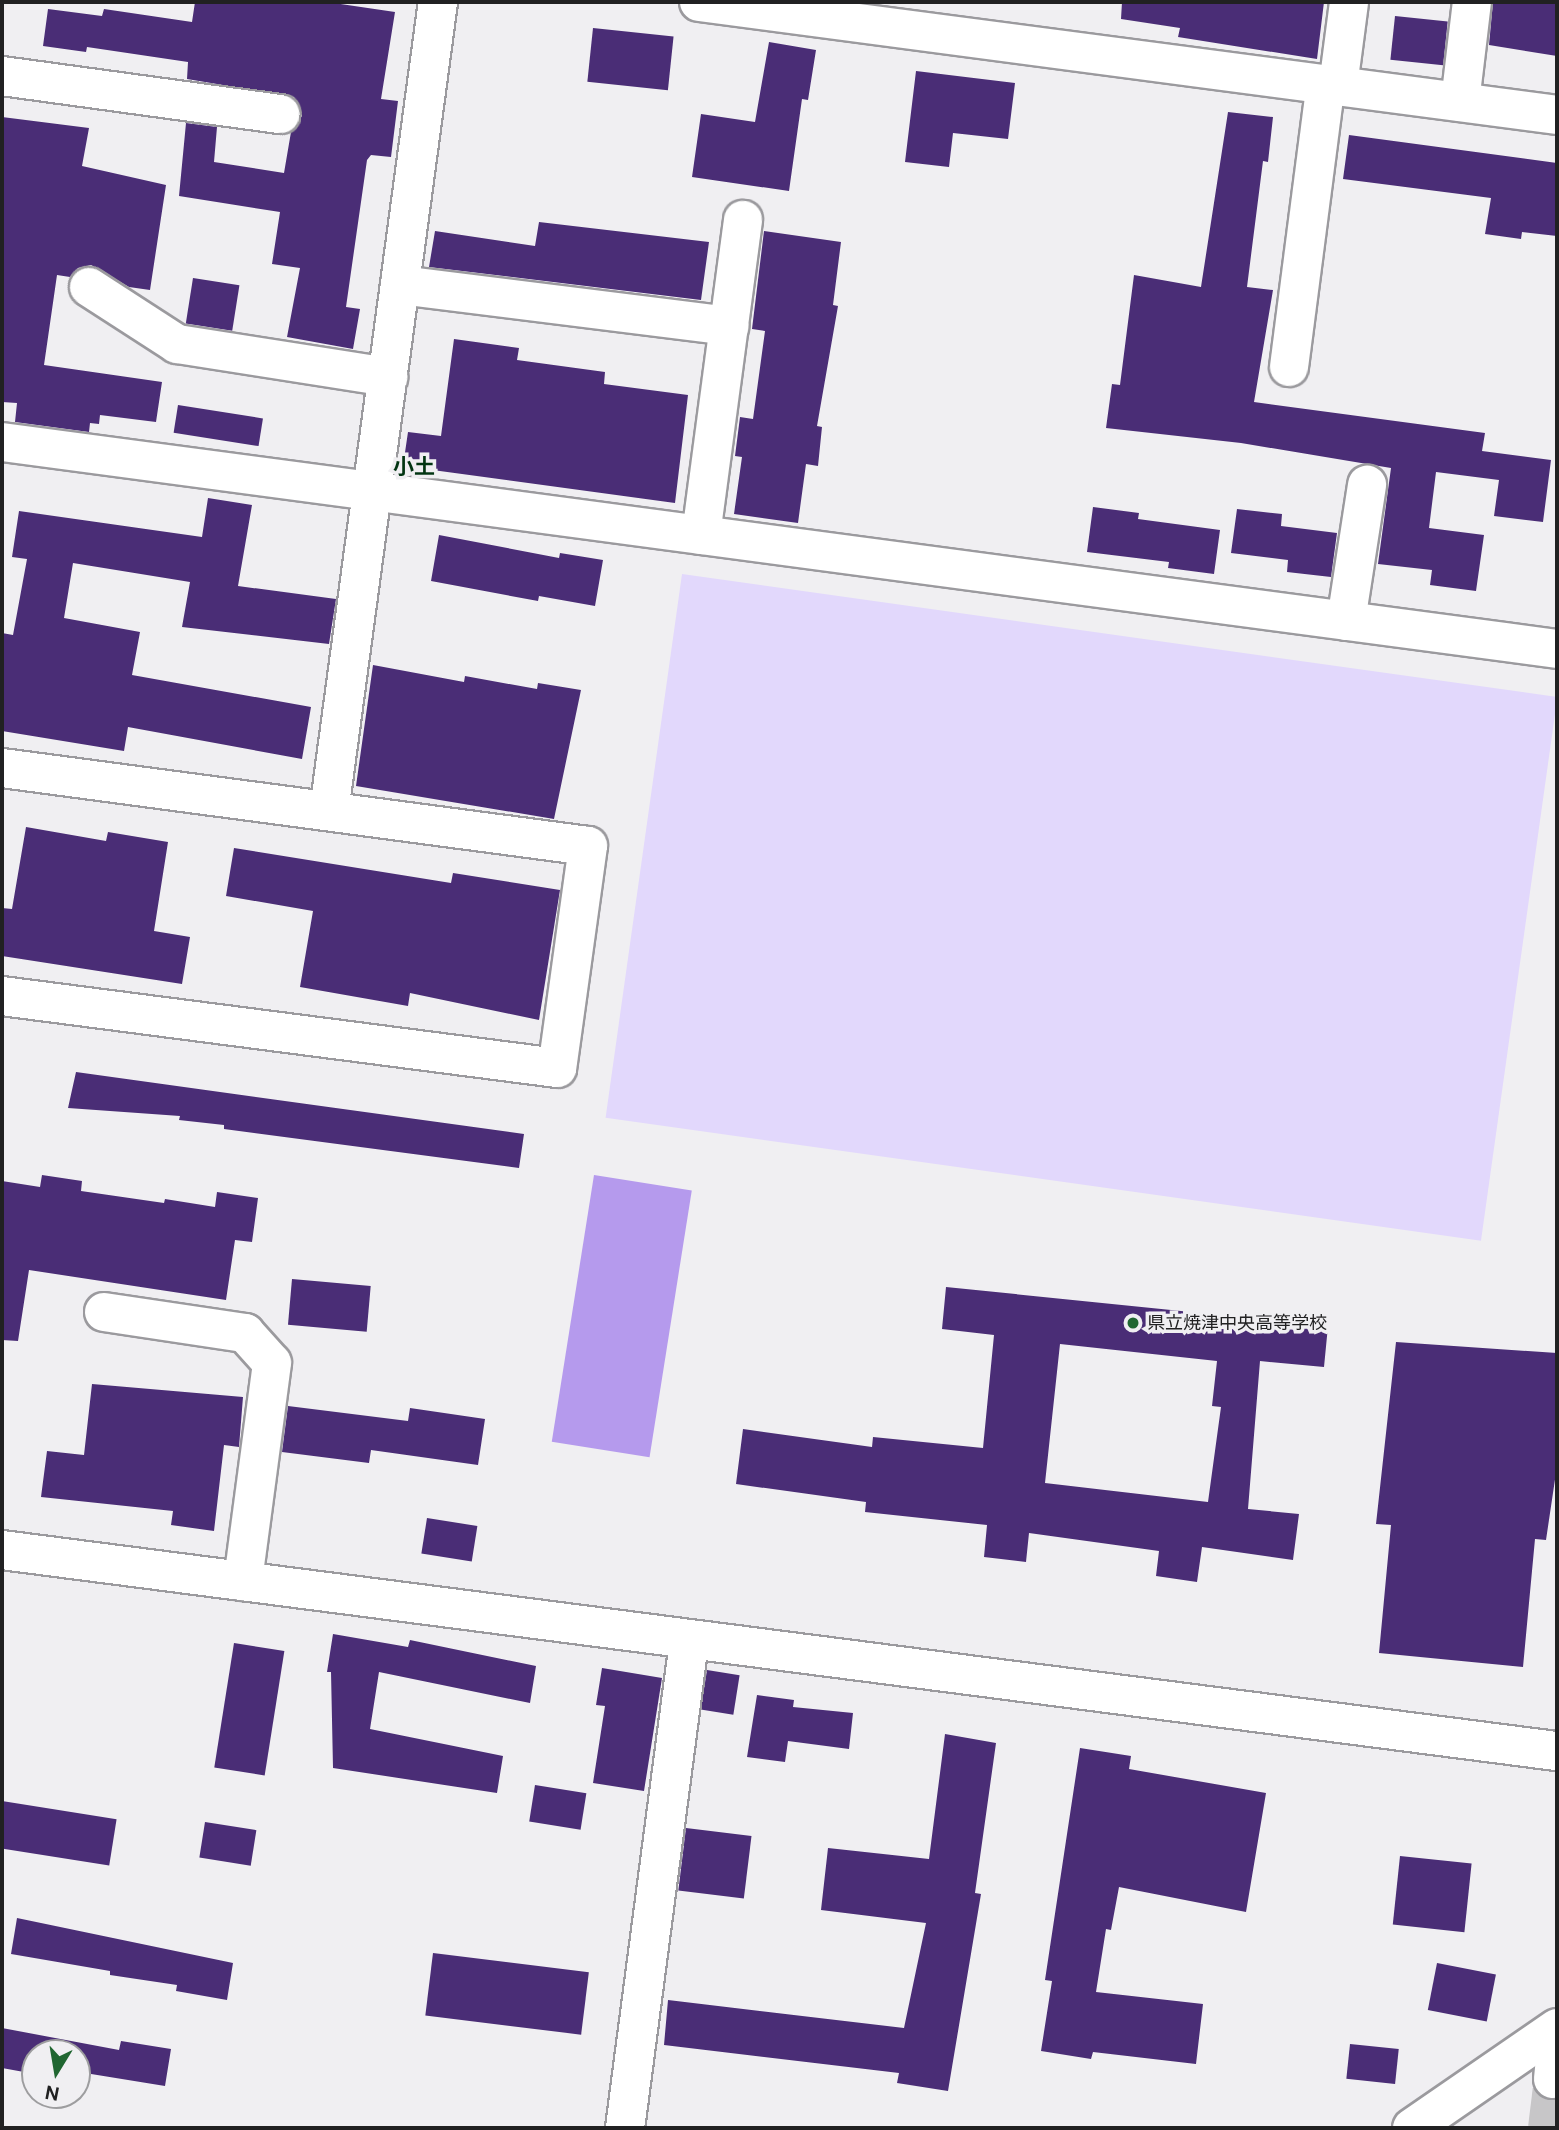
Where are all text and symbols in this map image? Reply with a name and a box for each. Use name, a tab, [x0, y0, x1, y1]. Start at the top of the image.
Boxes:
district label: 小土	[393, 454, 435, 480]
place label: 県立焼津中央高等学校	[1147, 1312, 1327, 1334]
marker: 県立焼津中央高等学校	[1125, 1315, 1141, 1331]
north arrow	[21, 2039, 91, 2109]
text: N	[43, 2080, 61, 2107]

